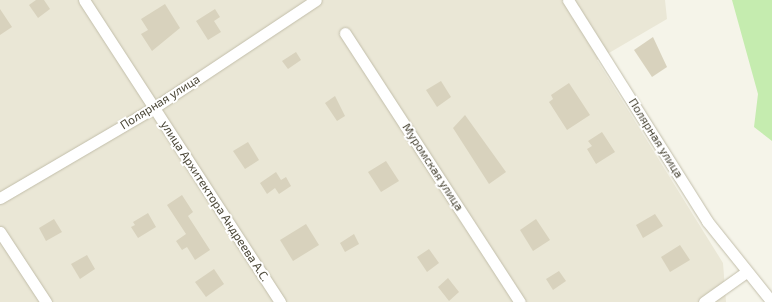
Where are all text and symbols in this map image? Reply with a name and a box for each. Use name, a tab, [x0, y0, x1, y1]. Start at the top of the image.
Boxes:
street label: Полярная улица	[117, 72, 203, 132]
street label: Полярная улица	[626, 95, 686, 181]
street label: улица Архитектора Андреева А.С.	[158, 118, 272, 284]
street label: Муромская улица	[399, 121, 467, 213]

